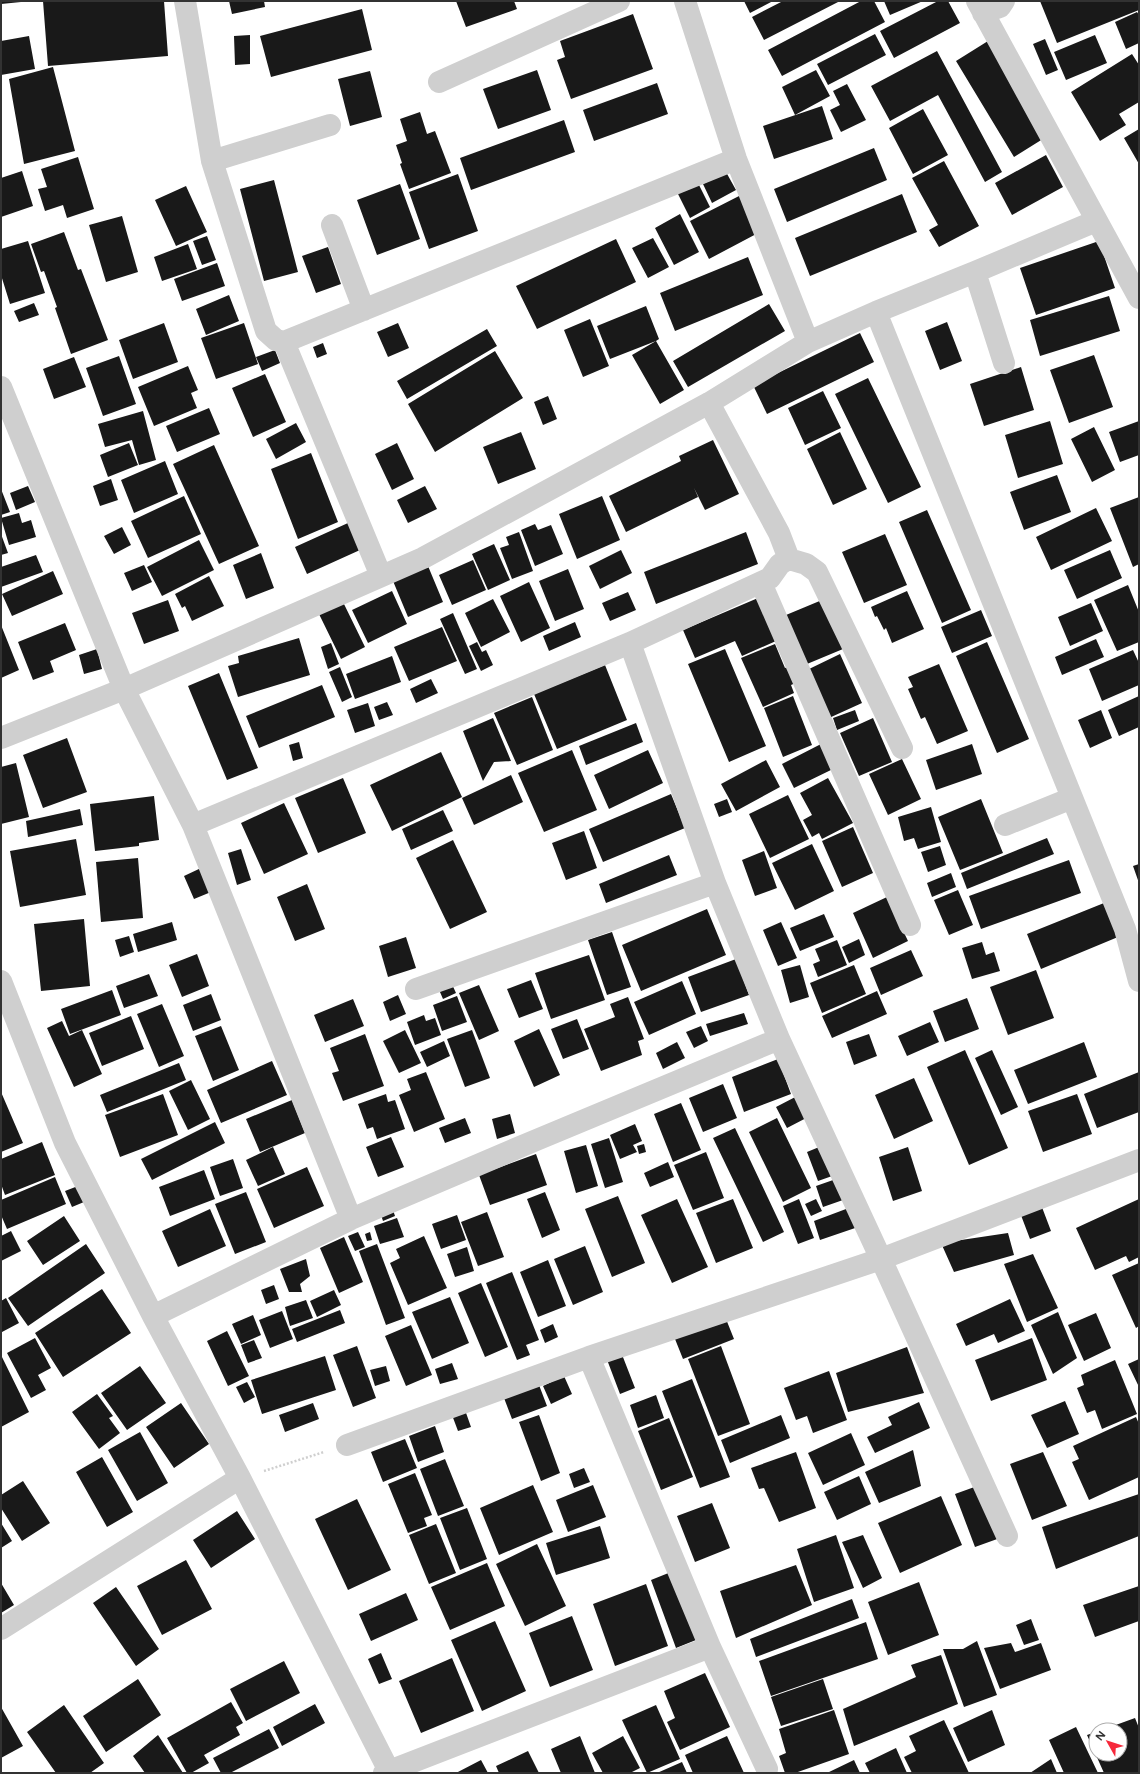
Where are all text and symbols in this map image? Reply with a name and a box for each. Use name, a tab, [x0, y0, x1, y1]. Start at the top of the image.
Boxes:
north arrow	[1088, 1722, 1128, 1762]
text: N	[1093, 1729, 1108, 1743]

